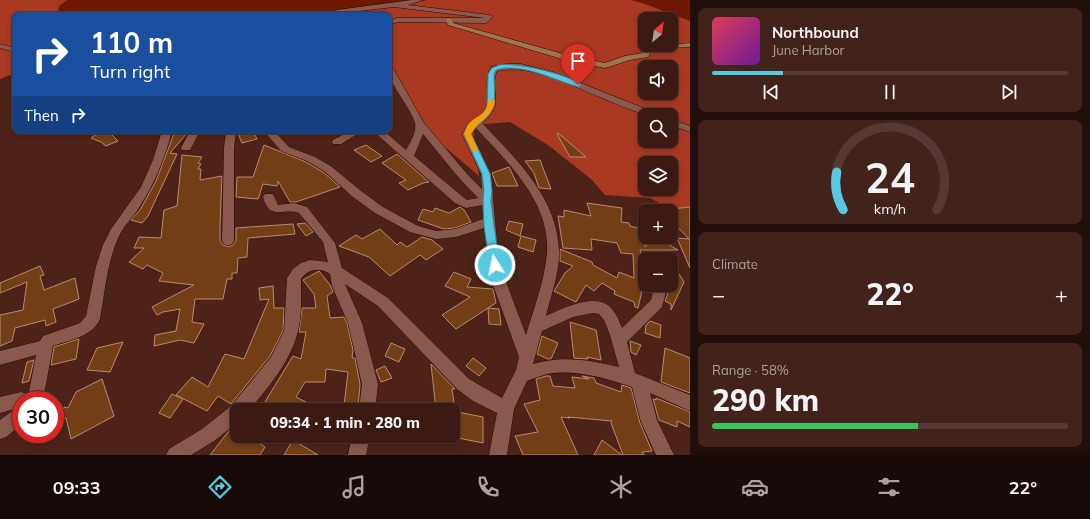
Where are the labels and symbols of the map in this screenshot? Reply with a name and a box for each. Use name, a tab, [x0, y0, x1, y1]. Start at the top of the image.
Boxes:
north arrow	[638, 12, 678, 52]
pin	[561, 44, 595, 85]
position arrow	[474, 244, 516, 286]
speed limit sign: 30	[12, 391, 64, 443]

